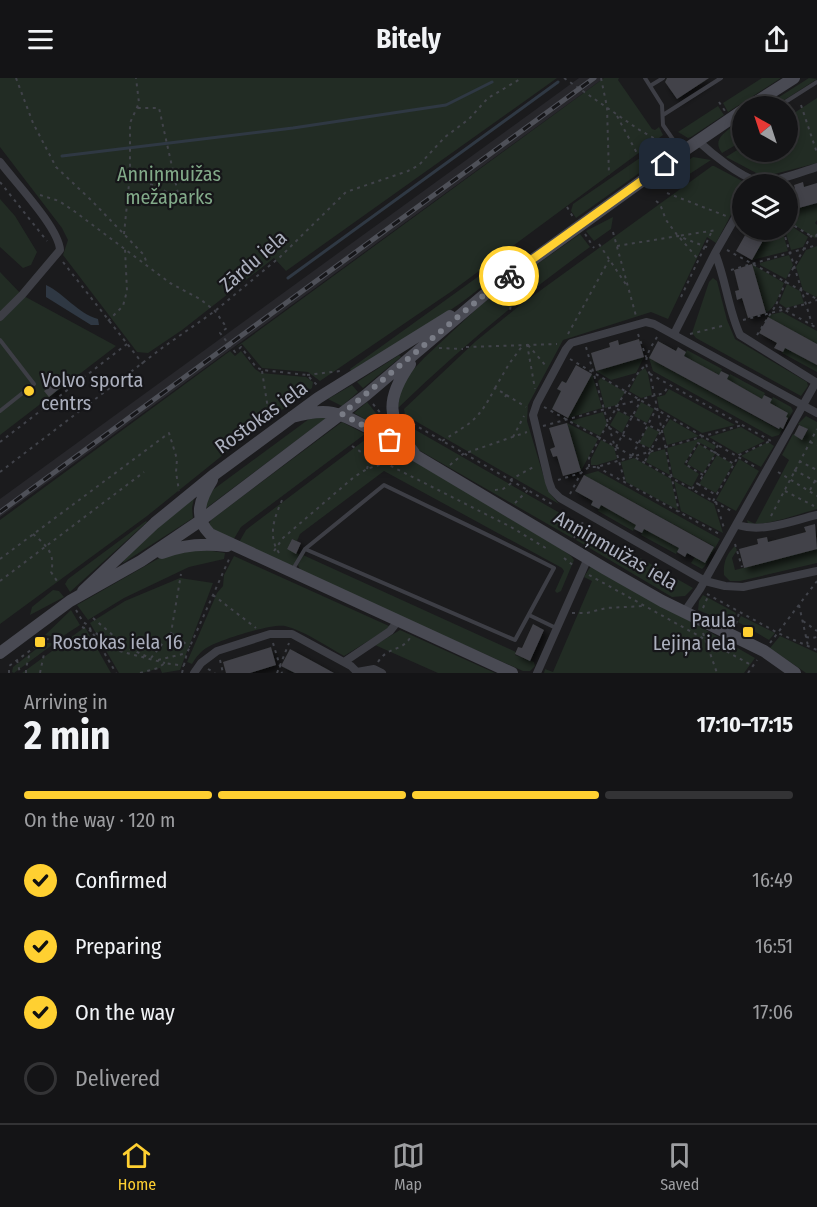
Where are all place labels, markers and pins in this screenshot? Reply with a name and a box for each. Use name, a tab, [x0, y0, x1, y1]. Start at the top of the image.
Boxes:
pin	[639, 138, 690, 189]
place label: Volvo sporta centrs	[41, 368, 143, 415]
marker: Volvo sporta centrs	[22, 384, 36, 398]
pin	[364, 414, 415, 465]
place label: Paula Lejiņa iela	[653, 608, 736, 656]
marker: Paula Lejiņa iela	[741, 625, 755, 639]
place label: Rostokas iela 16	[52, 630, 183, 654]
marker: Rostokas iela 16	[33, 635, 47, 649]

